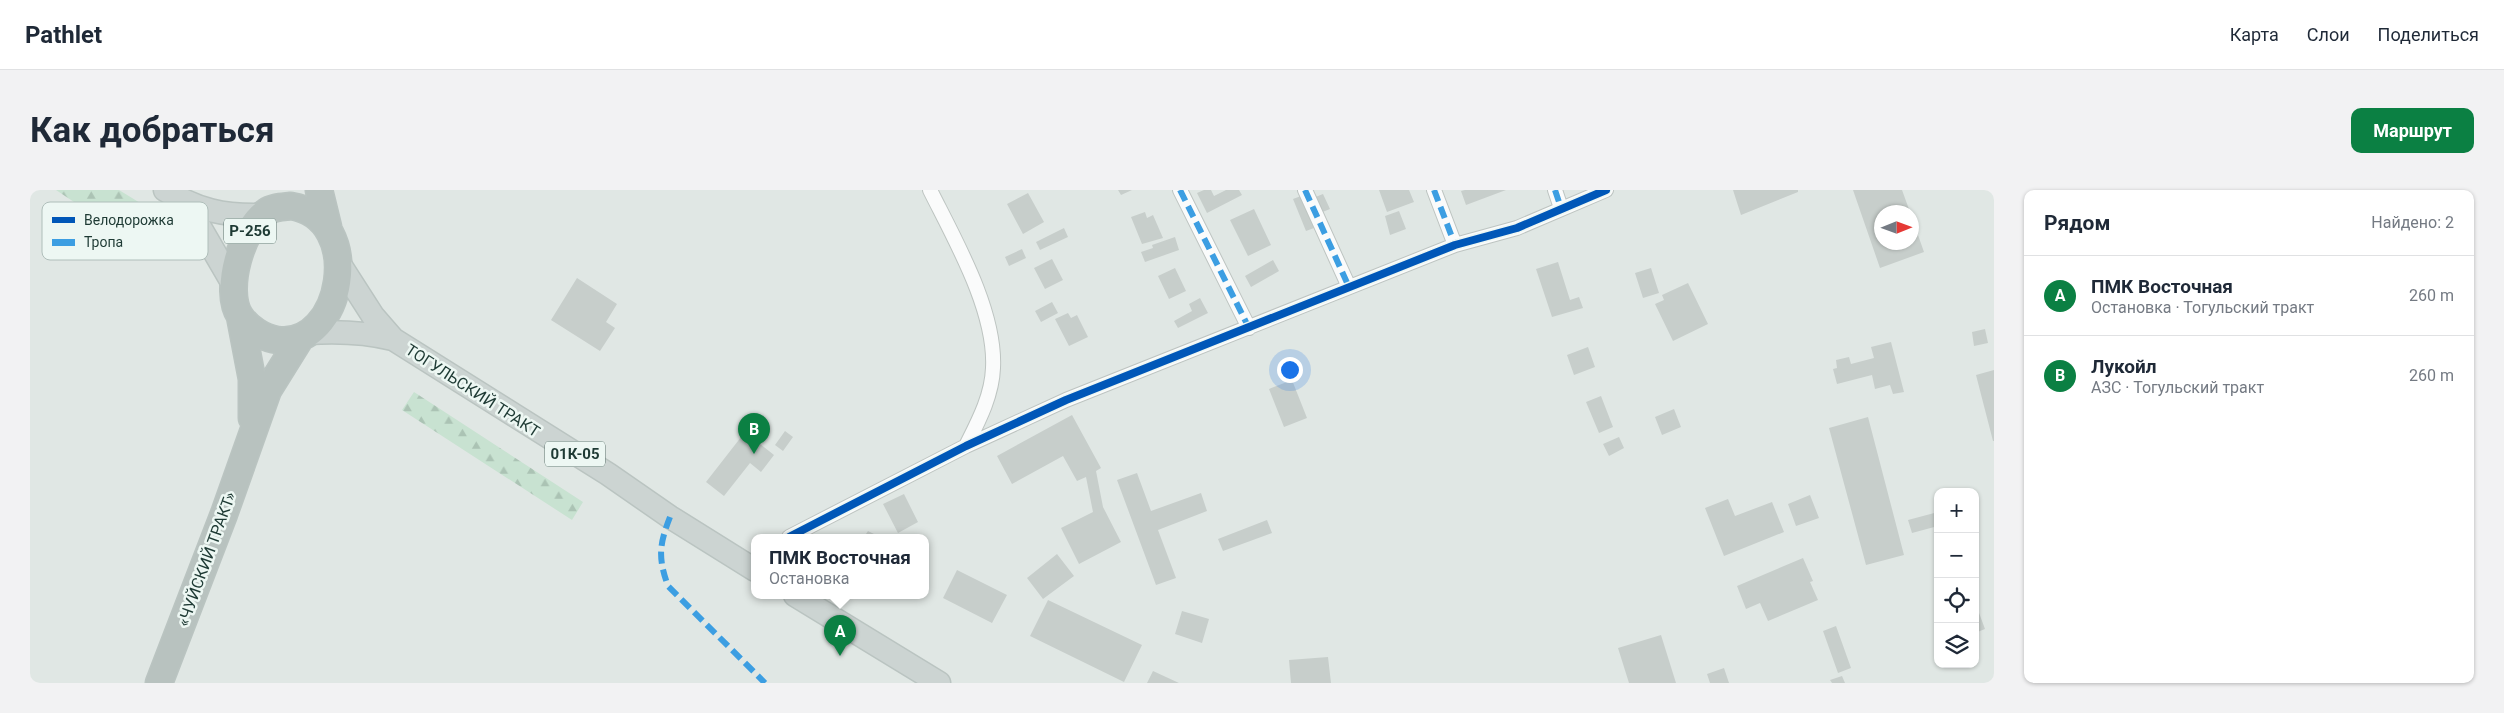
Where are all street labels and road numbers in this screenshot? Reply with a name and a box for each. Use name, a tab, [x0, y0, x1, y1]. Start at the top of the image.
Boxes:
road number: Р-256	[224, 218, 276, 244]
street label: ТОГУЛЬСКИЙ ТРАКТ	[402, 340, 544, 441]
road number: 01К-05	[545, 442, 605, 466]
street label: «ЧУЙСКИЙ ТРАКТ»	[173, 489, 240, 629]

